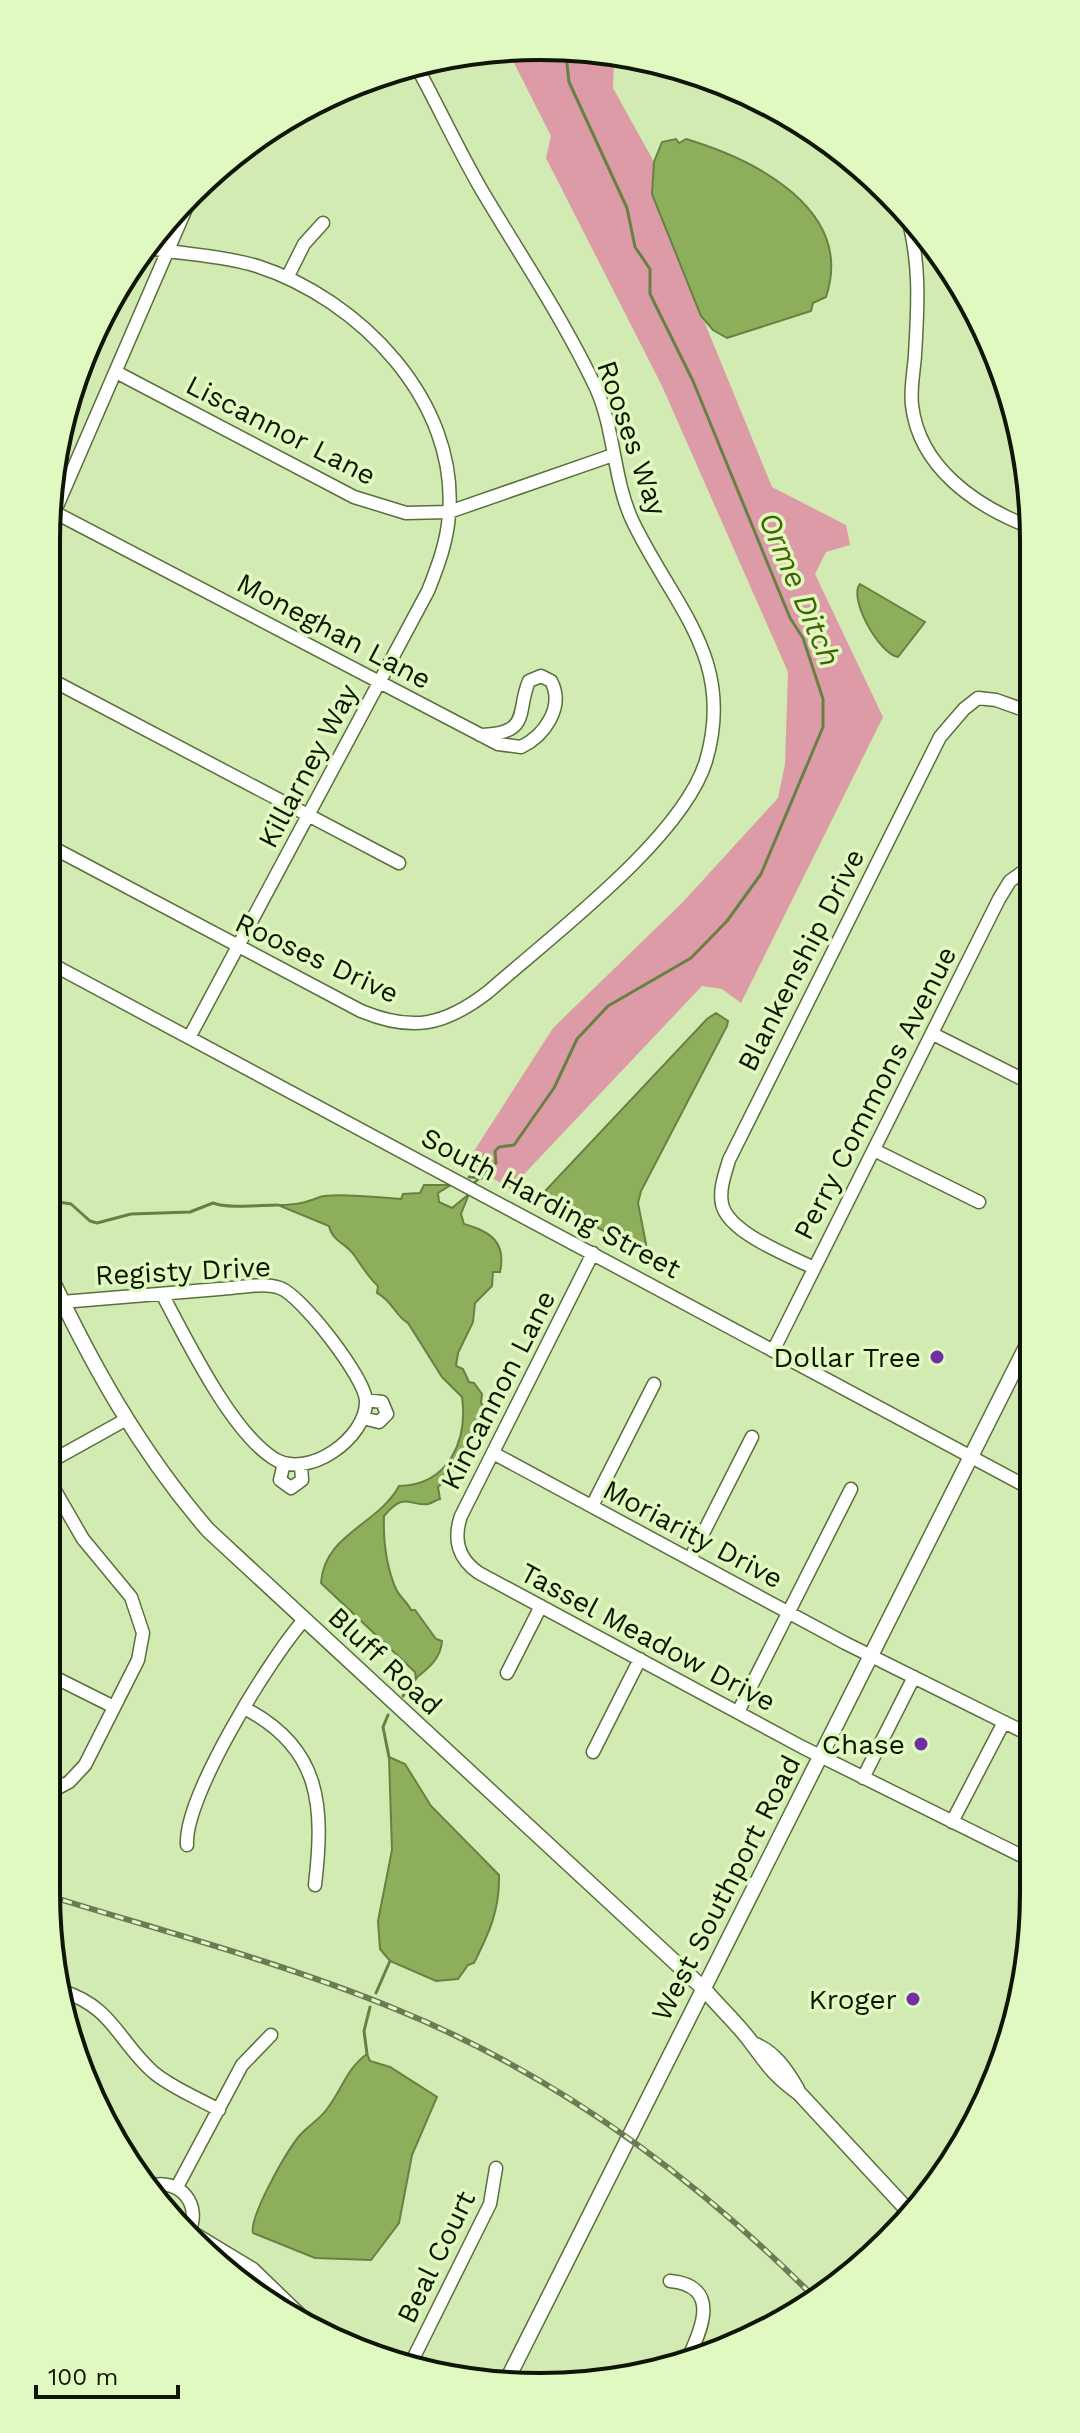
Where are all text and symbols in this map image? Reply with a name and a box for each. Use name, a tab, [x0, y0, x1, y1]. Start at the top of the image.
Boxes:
street label: Rooses Way	[590, 356, 674, 520]
street label: Liscannor Lane	[181, 368, 381, 492]
water label: Orme Ditch	[752, 507, 848, 671]
street label: Moneghan Lane	[231, 566, 437, 696]
street label: Killarney Way	[251, 678, 365, 854]
street label: Blankenship Drive	[731, 843, 871, 1077]
street label: Rooses Drive	[230, 906, 404, 1010]
street label: Perry Commons Avenue	[787, 941, 963, 1245]
street label: South Harding Street	[416, 1121, 687, 1286]
street label: Registy Drive	[94, 1250, 272, 1292]
street label: Kincannon Lane	[434, 1285, 562, 1495]
place label: Dollar Tree	[773, 1341, 921, 1374]
marker: Dollar Tree	[928, 1348, 946, 1366]
street label: Moriarity Drive	[598, 1473, 788, 1595]
street label: Tassel Meadow Drive	[515, 1556, 781, 1718]
street label: Bluff Road	[321, 1600, 449, 1722]
place label: Chase	[822, 1728, 905, 1761]
marker: Chase	[912, 1735, 930, 1753]
street label: West Southport Road	[645, 1750, 807, 2026]
place label: Kroger	[808, 1983, 897, 2016]
marker: Kroger	[904, 1990, 922, 2008]
street label: Beal Court	[390, 2185, 482, 2329]
scale bar	[36, 2349, 178, 2399]
text: 100 m	[48, 2363, 118, 2391]

